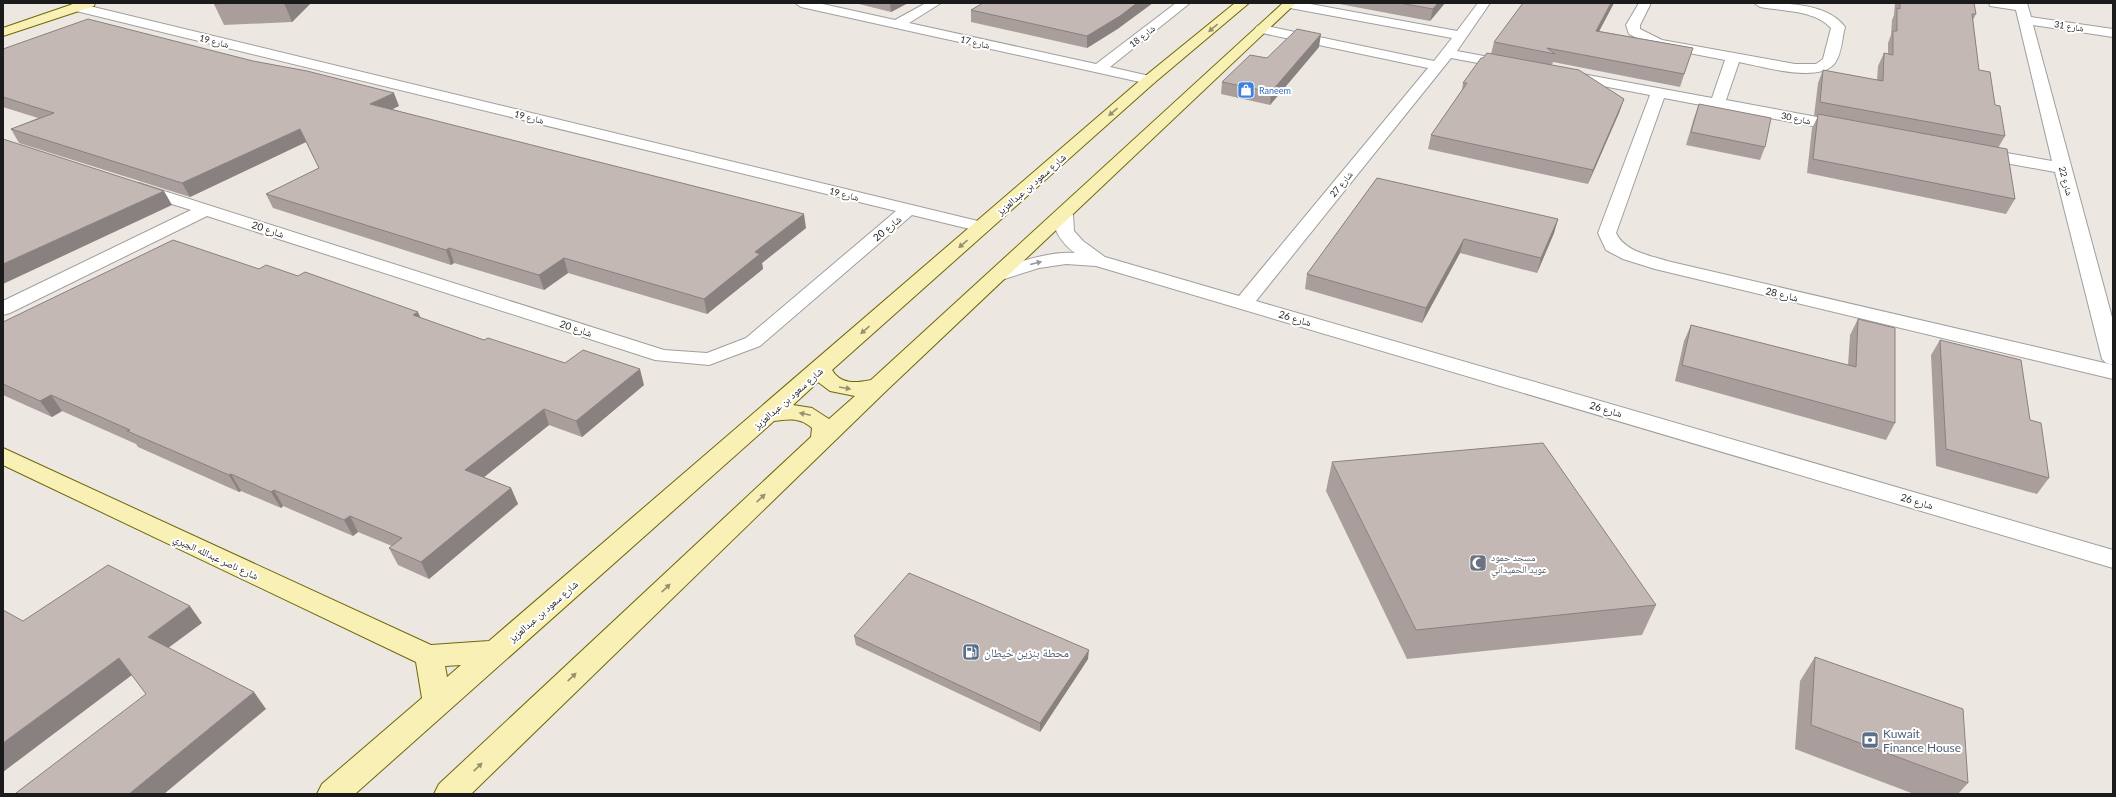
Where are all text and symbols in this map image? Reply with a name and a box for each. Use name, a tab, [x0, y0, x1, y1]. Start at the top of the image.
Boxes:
street label: شارع 31	[2053, 18, 2085, 35]
street label: شارع 18	[1127, 22, 1158, 50]
one-way arrow	[1207, 23, 1218, 32]
street label: شارع 19	[198, 32, 230, 51]
street label: شارع 17	[959, 33, 991, 52]
shop icon: Raneem	[1236, 80, 1256, 100]
place label: Raneem	[1259, 85, 1291, 96]
one-way arrow	[1109, 107, 1118, 116]
street label: شارع 19	[513, 108, 545, 127]
street label: شارع 30	[1780, 110, 1812, 127]
street label: شارع سعود بن عبدالعزيز	[993, 150, 1069, 219]
street label: شارع 22	[2056, 165, 2075, 197]
street label: شارع 27	[1327, 169, 1355, 200]
street label: شارع 19	[828, 185, 860, 204]
street label: شارع 20	[870, 212, 905, 244]
street label: شارع 20	[250, 218, 286, 241]
one-way arrow	[958, 239, 968, 248]
one-way arrow	[1029, 260, 1042, 266]
street label: شارع 28	[1764, 284, 1800, 305]
street label: شارع 26	[1277, 308, 1313, 329]
street label: شارع 20	[558, 317, 594, 340]
one-way arrow	[860, 325, 871, 334]
street label: شارع سعود بن عبدالعزيز	[750, 364, 826, 433]
one-way arrow	[839, 385, 852, 391]
street label: شارع 26	[1588, 399, 1624, 420]
one-way arrow	[799, 410, 812, 416]
street label: شارع 26	[1899, 491, 1935, 512]
one-way arrow	[756, 493, 766, 503]
street label: شارع ناصر عبدالله الجبري	[171, 532, 261, 584]
place label: مسجد حمود عويد الحميداني	[1491, 551, 1547, 578]
mosque icon: مسجد حمود عويد الحميداني	[1468, 553, 1488, 573]
street label: شارع سعود بن عبدالعزيز	[505, 577, 581, 646]
one-way arrow	[661, 583, 671, 592]
fuel station icon: محطة بنزين خيطان	[961, 642, 981, 662]
place label: محطة بنزين خيطان	[984, 645, 1069, 660]
one-way arrow	[567, 672, 577, 682]
place label: Kuwait Finance House	[1883, 726, 1961, 755]
bank icon: Kuwait Finance House	[1860, 730, 1880, 750]
one-way arrow	[473, 762, 483, 772]

